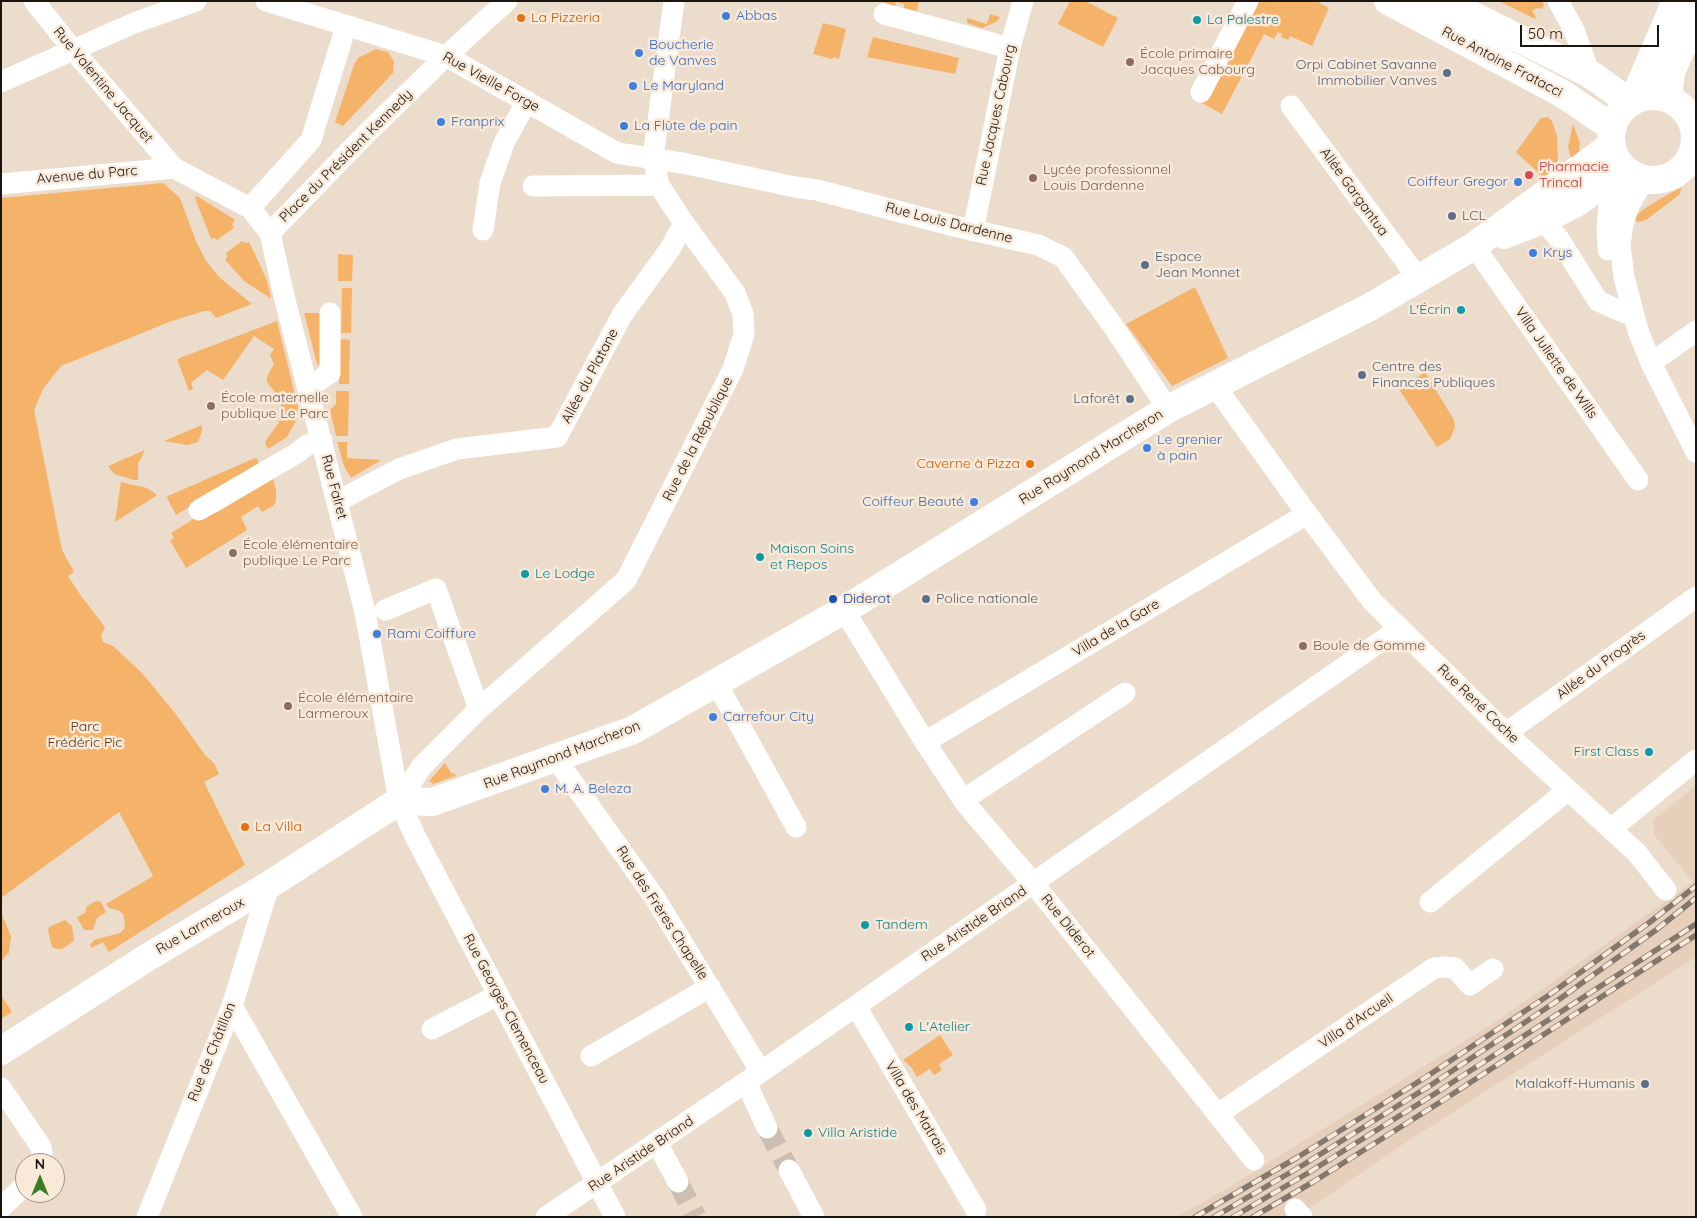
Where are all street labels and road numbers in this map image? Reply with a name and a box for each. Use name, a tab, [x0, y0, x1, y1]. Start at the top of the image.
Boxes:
street label: Rue Antoine Fratacci	[1439, 23, 1565, 101]
street label: Rue Valentine Jacquet	[50, 24, 156, 146]
street label: Rue Jacques Cabourg	[973, 43, 1019, 187]
street label: Rue Vieille Forge	[440, 48, 542, 116]
street label: Place du Président Kennedy	[276, 86, 416, 226]
street label: Allée Gargantua	[1316, 145, 1392, 239]
street label: Avenue du Parc	[36, 162, 138, 188]
street label: Rue Louis Dardenne	[884, 199, 1014, 247]
street label: Villa Juliette de Wills	[1511, 304, 1601, 422]
street label: Allée du Platane	[558, 326, 622, 426]
street label: Rue de la République	[659, 374, 737, 504]
street label: Rue Raymond Marcheron	[1016, 406, 1166, 508]
street label: Rue Falret	[317, 453, 351, 521]
street label: Villa de la Gare	[1070, 596, 1162, 660]
street label: Allée du Progrès	[1553, 627, 1649, 703]
street label: Rue René Coche	[1434, 661, 1522, 747]
street label: Rue Raymond Marcheron	[481, 717, 643, 793]
street label: Rue des Frères Chapelle	[612, 843, 712, 983]
street label: Rue Aristide Briand	[918, 883, 1030, 965]
street label: Rue Diderot	[1037, 891, 1099, 961]
street label: Rue Larmeroux	[153, 894, 247, 958]
street label: Rue Georges Clemenceau	[459, 931, 553, 1087]
street label: Villa d'Arcueil	[1316, 990, 1396, 1052]
street label: Rue de Châtillon	[184, 1000, 240, 1104]
street label: Villa des Matrais	[882, 1058, 950, 1158]
street label: Rue Aristide Briand	[585, 1113, 697, 1195]

